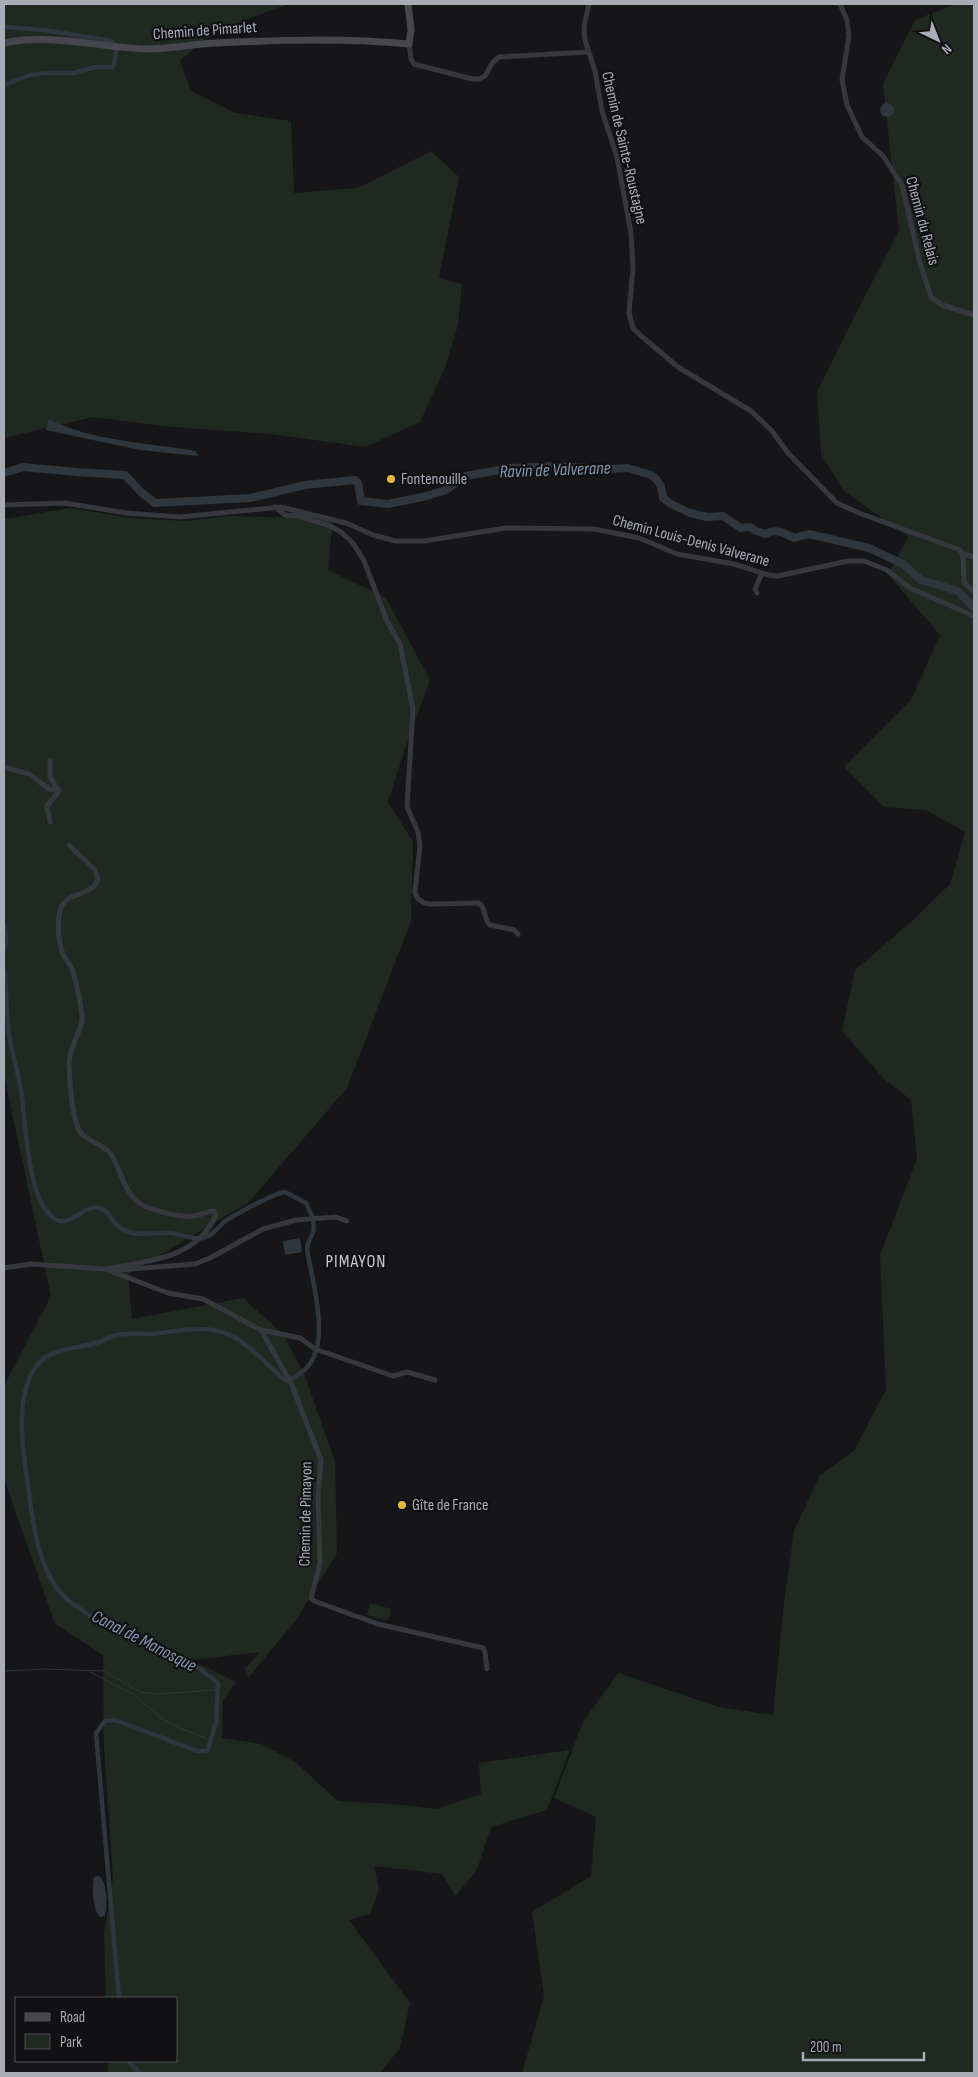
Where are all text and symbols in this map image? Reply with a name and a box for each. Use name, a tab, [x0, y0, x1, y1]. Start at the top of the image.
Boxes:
north arrow	[913, 15, 963, 65]
street label: Chemin de Pimarlet	[152, 18, 258, 44]
text: N	[938, 40, 955, 58]
street label: Chemin de Sainte-Roustagne	[597, 70, 651, 226]
street label: Chemin du Relais	[901, 175, 943, 268]
water label: Ravin de Valverane	[499, 458, 611, 482]
place label: Fontenouille	[401, 470, 467, 489]
marker: Fontenouille	[385, 473, 397, 485]
street label: Chemin Louis-Denis Valverane	[610, 511, 772, 571]
district label: PIMAYON	[325, 1251, 387, 1272]
street label: Chemin de Pimayon	[296, 1461, 316, 1567]
place label: Gîte de France	[412, 1496, 489, 1515]
marker: Gîte de France	[396, 1499, 408, 1511]
water label: Canal de Manosque	[88, 1606, 200, 1676]
legend	[15, 1997, 178, 2062]
text: Road	[60, 2008, 85, 2027]
scale bar	[803, 2030, 924, 2062]
text: Park	[60, 2033, 82, 2052]
text: 200 m	[810, 2038, 842, 2057]

